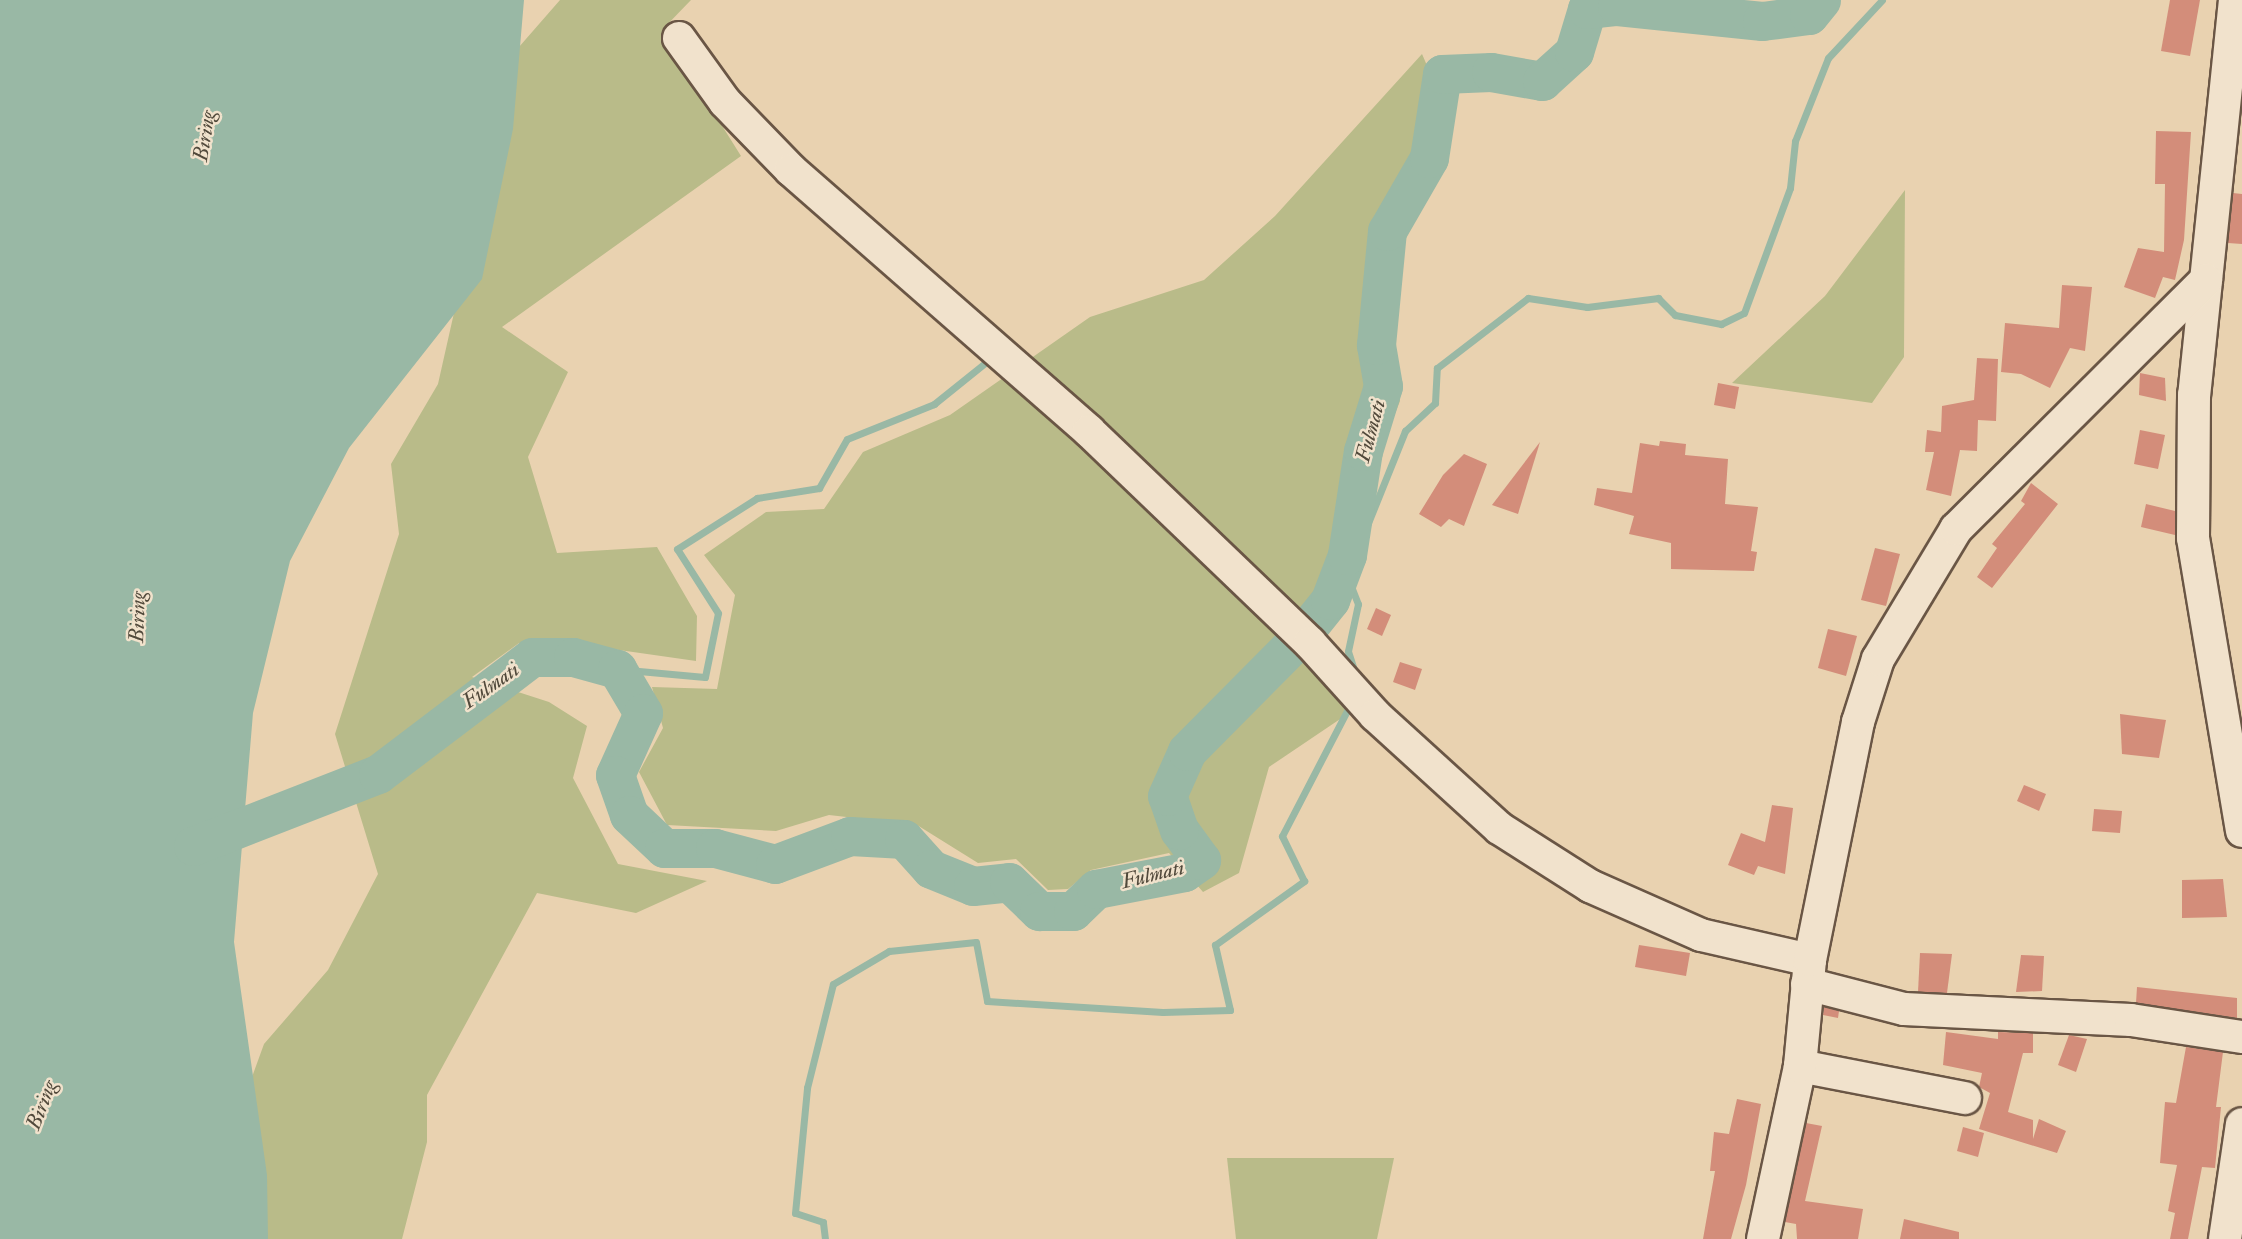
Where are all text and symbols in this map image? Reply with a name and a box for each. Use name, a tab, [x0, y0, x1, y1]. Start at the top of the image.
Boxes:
water label: Biring	[189, 109, 221, 163]
water label: Fulmati	[1351, 397, 1391, 465]
water label: Biring	[125, 591, 151, 643]
water label: Fulmati	[458, 657, 524, 715]
water label: Fulmati	[1119, 855, 1187, 895]
water label: Biring	[21, 1077, 63, 1133]

